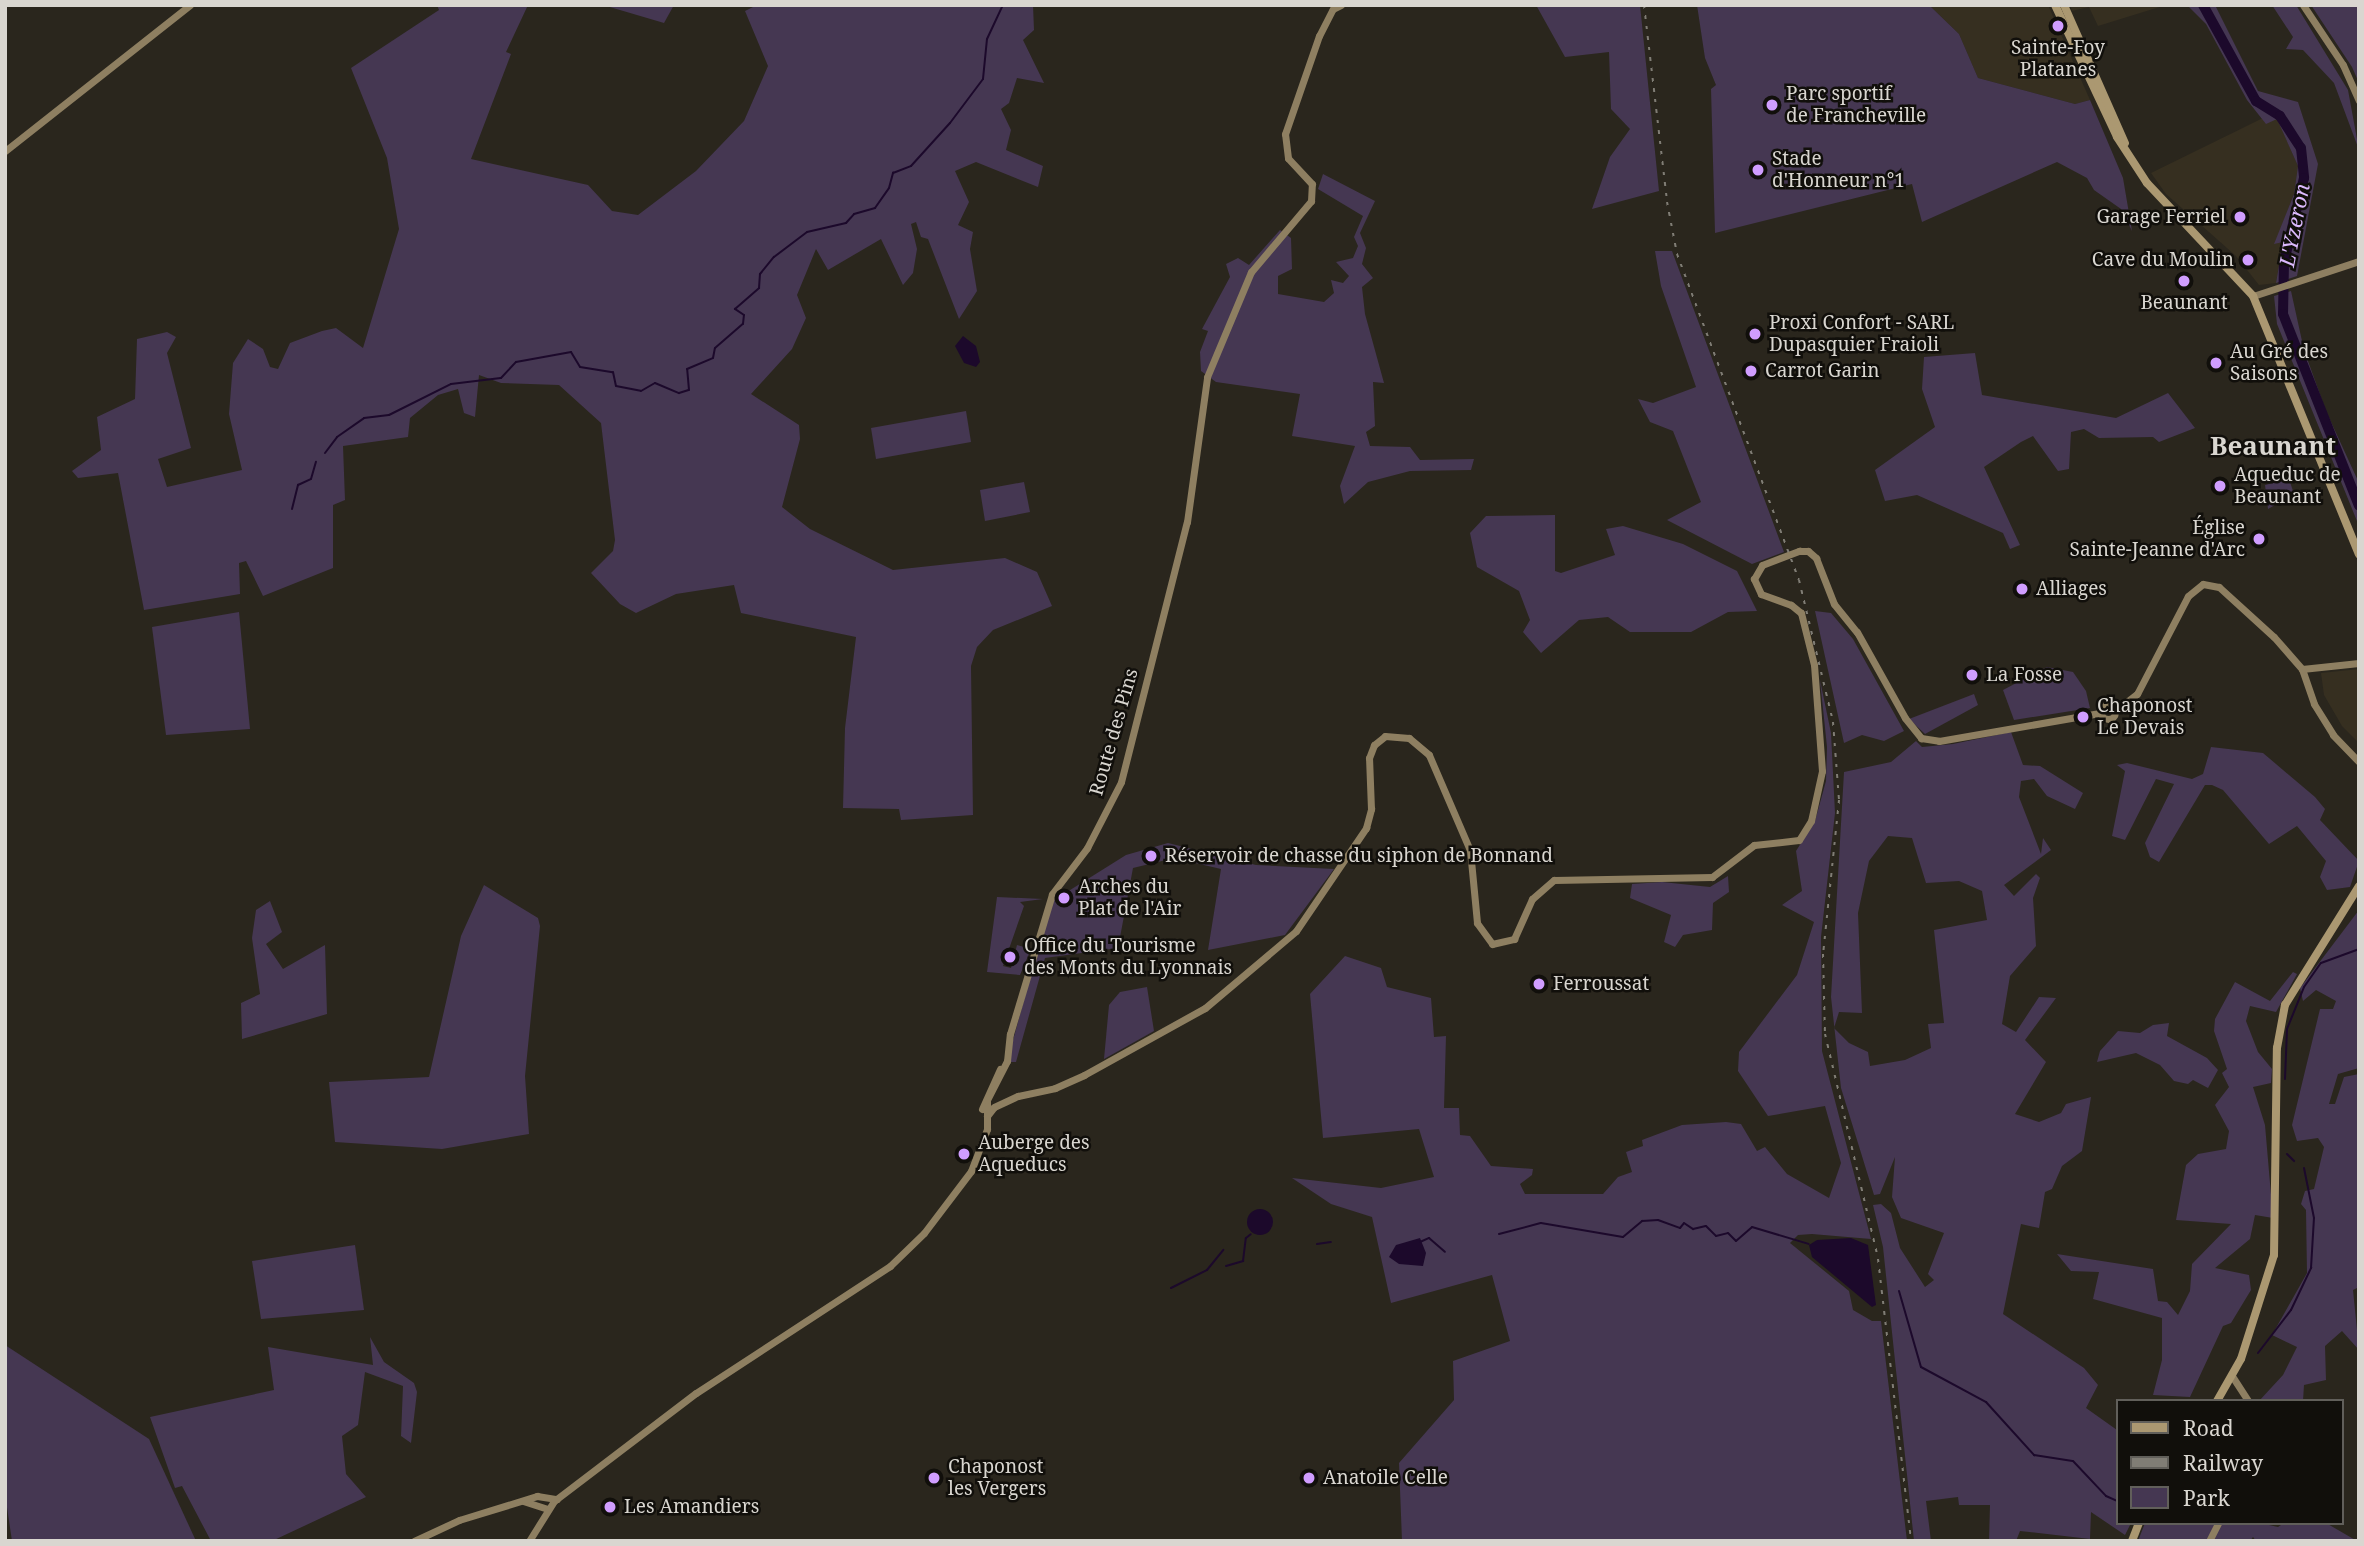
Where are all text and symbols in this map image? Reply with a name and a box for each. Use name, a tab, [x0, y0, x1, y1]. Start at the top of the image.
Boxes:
marker: Sainte-Foy Platanes	[2050, 18, 2066, 34]
place label: Sainte-Foy Platanes	[2011, 37, 2105, 81]
place label: Parc sportif de Francheville	[1786, 83, 1926, 127]
marker: Parc sportif de Francheville	[1764, 97, 1780, 113]
place label: Stade d'Honneur n°1	[1772, 148, 1905, 192]
marker: Stade d'Honneur n°1	[1750, 162, 1766, 178]
water label: L'Yzeron	[2274, 181, 2314, 269]
place label: Garage Ferriel	[2096, 206, 2226, 228]
marker: Garage Ferriel	[2232, 209, 2248, 225]
place label: Cave du Moulin	[2092, 249, 2234, 271]
marker: Cave du Moulin	[2240, 252, 2256, 268]
marker: Beaunant	[2176, 273, 2192, 289]
place label: Beaunant	[2140, 292, 2228, 314]
place label: Proxi Confort - SARL Dupasquier Fraioli	[1769, 312, 1954, 356]
marker: Proxi Confort - SARL Dupasquier Fraioli	[1747, 326, 1763, 342]
place label: Au Gré des Saisons	[2230, 341, 2328, 385]
marker: Au Gré des Saisons	[2208, 355, 2224, 371]
place label: Carrot Garin	[1765, 360, 1879, 382]
marker: Carrot Garin	[1743, 363, 1759, 379]
district label: Beaunant	[2210, 430, 2336, 462]
place label: Aqueduc de Beaunant	[2234, 464, 2341, 508]
marker: Aqueduc de Beaunant	[2212, 478, 2228, 494]
place label: Église Sainte-Jeanne d'Arc	[2070, 517, 2245, 561]
marker: Église Sainte-Jeanne d'Arc	[2251, 531, 2267, 547]
place label: Alliages	[2036, 578, 2107, 600]
marker: Alliages	[2014, 581, 2030, 597]
place label: La Fosse	[1986, 664, 2062, 686]
street label: Route des Pins	[1085, 666, 1143, 798]
marker: La Fosse	[1964, 667, 1980, 683]
place label: Chaponost Le Devais	[2097, 695, 2193, 739]
marker: Chaponost Le Devais	[2075, 709, 2091, 725]
place label: Réservoir de chasse du siphon de Bonnand	[1165, 845, 1553, 867]
marker: Réservoir de chasse du siphon de Bonnand	[1143, 848, 1159, 864]
place label: Arches du Plat de l'Air	[1078, 876, 1181, 920]
marker: Arches du Plat de l'Air	[1056, 890, 1072, 906]
place label: Office du Tourisme des Monts du Lyonnais	[1024, 935, 1232, 979]
marker: Office du Tourisme des Monts du Lyonnais	[1002, 949, 1018, 965]
place label: Ferroussat	[1553, 973, 1649, 995]
marker: Ferroussat	[1531, 976, 1547, 992]
place label: Auberge des Aqueducs	[978, 1132, 1090, 1176]
marker: Auberge des Aqueducs	[956, 1146, 972, 1162]
legend	[2116, 1399, 2343, 1525]
text: Road	[2183, 1414, 2234, 1442]
text: Railway	[2183, 1449, 2263, 1477]
place label: Chaponost les Vergers	[948, 1456, 1046, 1500]
place label: Anatoile Celle	[1323, 1467, 1448, 1489]
marker: Chaponost les Vergers	[926, 1470, 942, 1486]
marker: Anatoile Celle	[1301, 1470, 1317, 1486]
text: Park	[2183, 1484, 2230, 1512]
place label: Les Amandiers	[624, 1496, 759, 1518]
marker: Les Amandiers	[602, 1499, 618, 1515]

